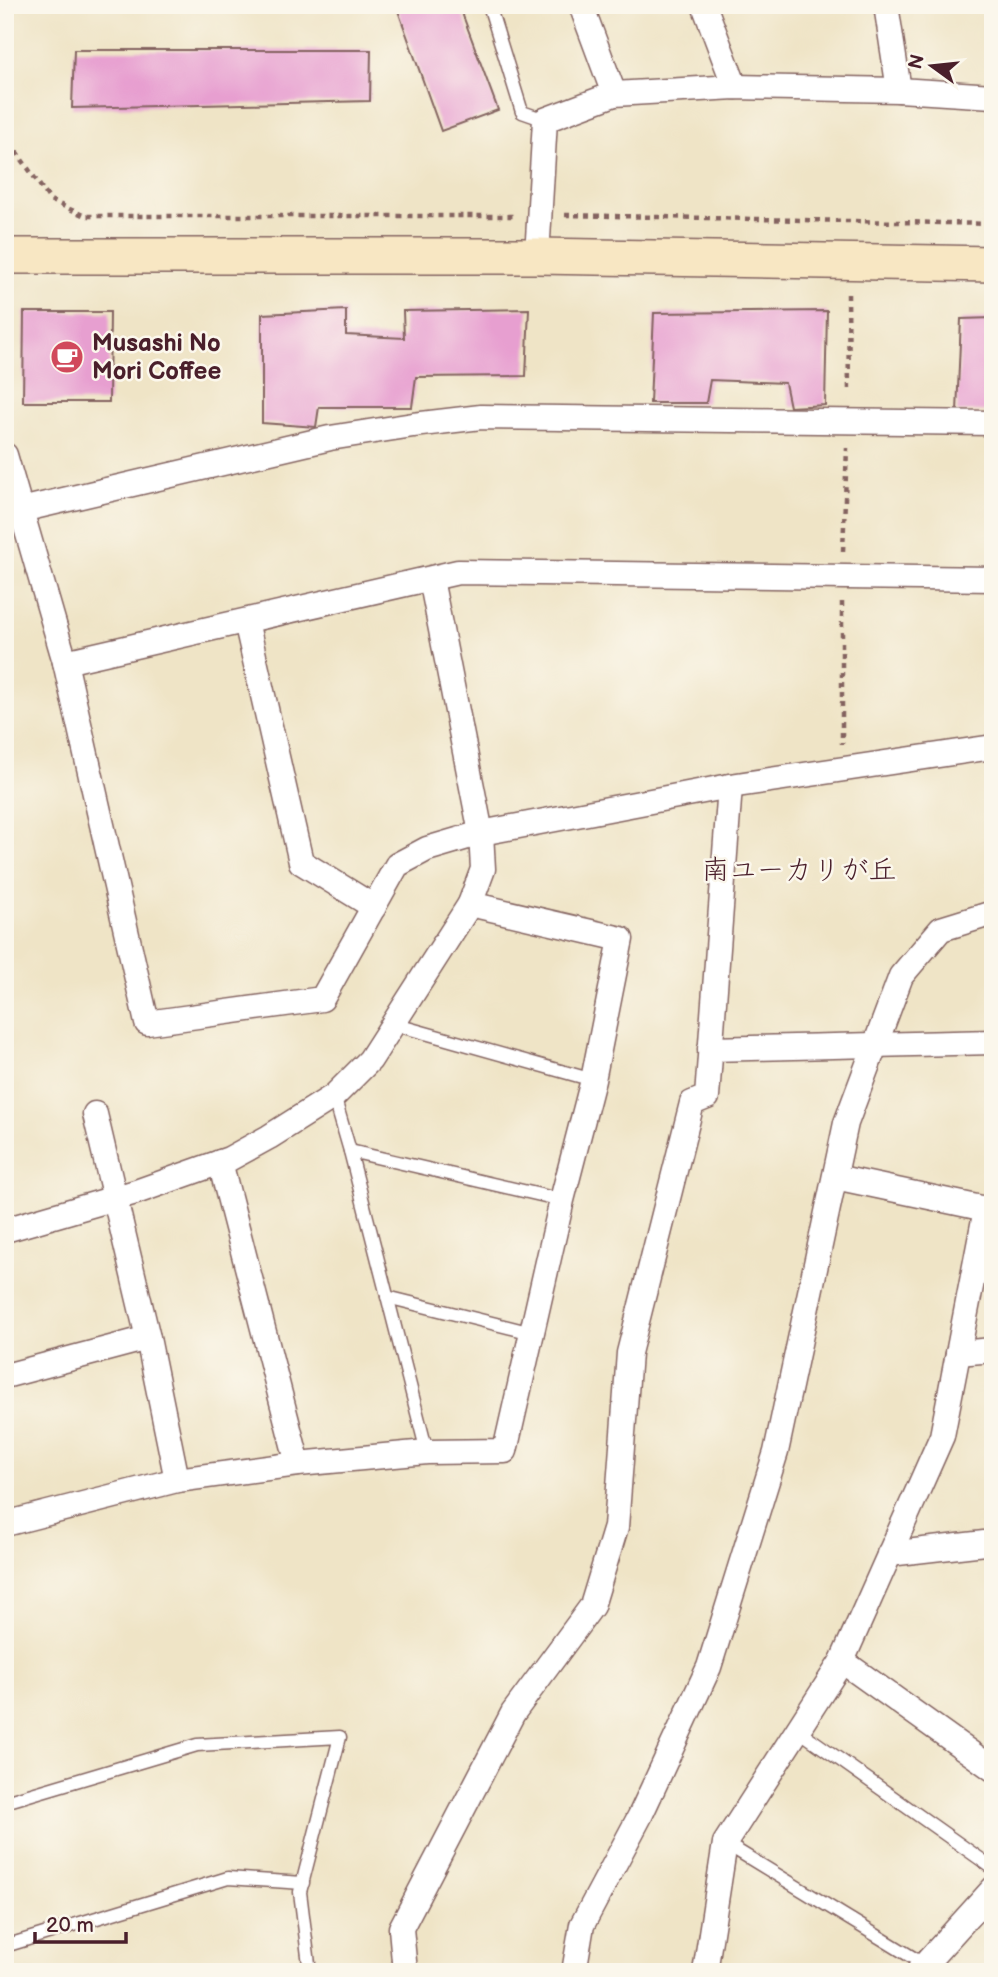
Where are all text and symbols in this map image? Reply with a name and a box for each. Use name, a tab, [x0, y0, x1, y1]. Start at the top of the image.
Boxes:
north arrow	[897, 32, 967, 102]
text: N	[904, 52, 930, 72]
place label: Musashi No Mori Coffee	[92, 329, 221, 386]
cafe icon: Musashi No Mori Coffee	[48, 338, 86, 376]
district label: 南ユーカリが丘	[702, 854, 896, 887]
scale bar	[35, 1900, 126, 1944]
text: 20 m	[46, 1913, 94, 1938]

